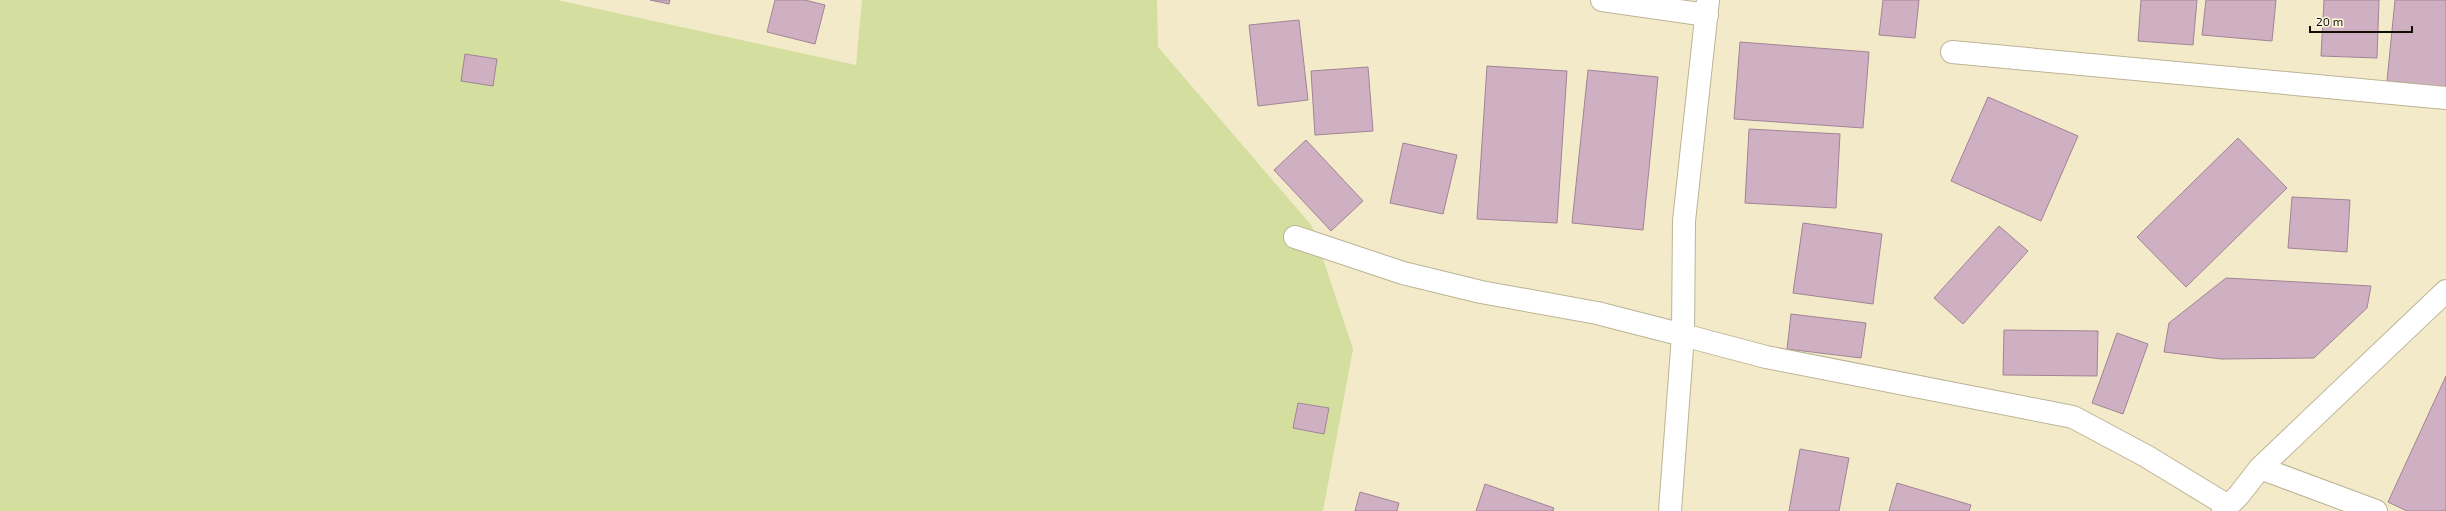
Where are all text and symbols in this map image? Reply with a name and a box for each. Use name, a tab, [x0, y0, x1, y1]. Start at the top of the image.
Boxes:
scale bar	[2310, 8, 2412, 34]
text: 20 m	[2316, 14, 2343, 28]

